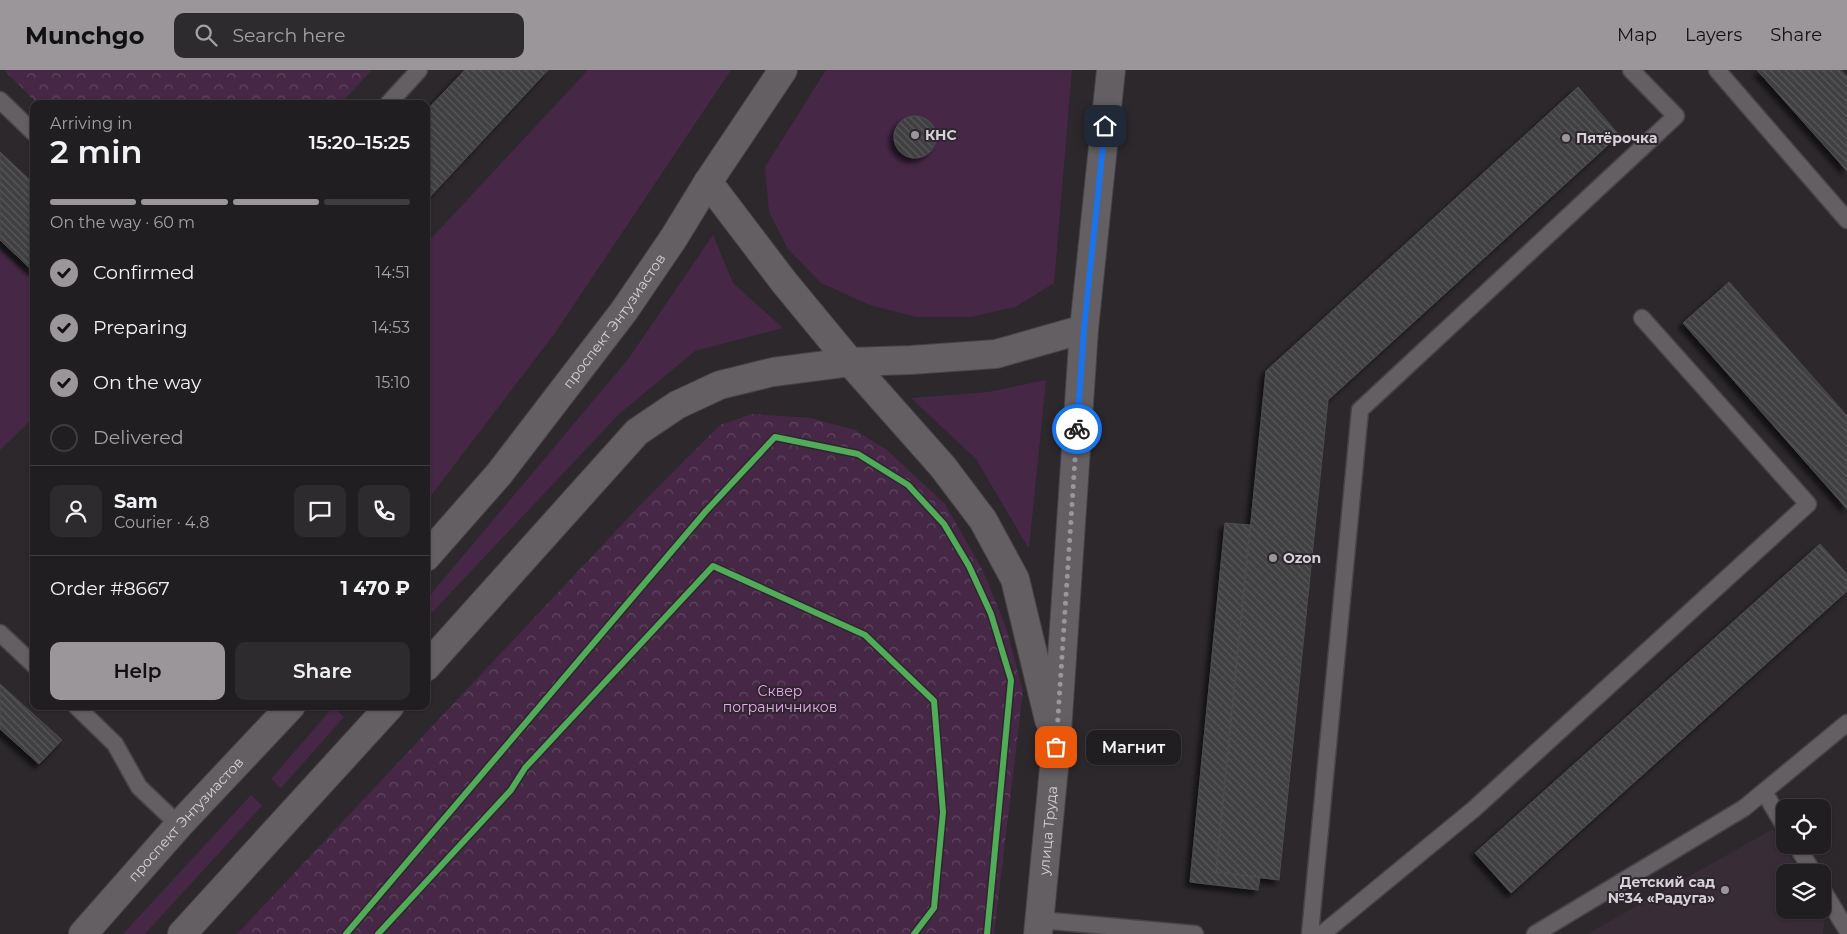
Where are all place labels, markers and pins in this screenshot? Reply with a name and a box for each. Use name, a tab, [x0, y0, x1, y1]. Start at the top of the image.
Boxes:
pin	[1084, 105, 1126, 147]
place label: КНС	[925, 126, 957, 144]
marker: КНС	[909, 129, 921, 141]
place label: Пятёрочка	[1576, 129, 1657, 147]
marker: Пятёрочка	[1560, 132, 1572, 144]
place label: Ozon	[1283, 549, 1321, 567]
marker: Ozon	[1267, 552, 1279, 564]
pin	[1035, 726, 1077, 768]
callout: Магнит	[1086, 730, 1181, 764]
place label: Детский сад №34 «Радуга»	[1608, 873, 1715, 907]
marker: Детский сад №34 «Радуга»	[1719, 884, 1731, 896]

